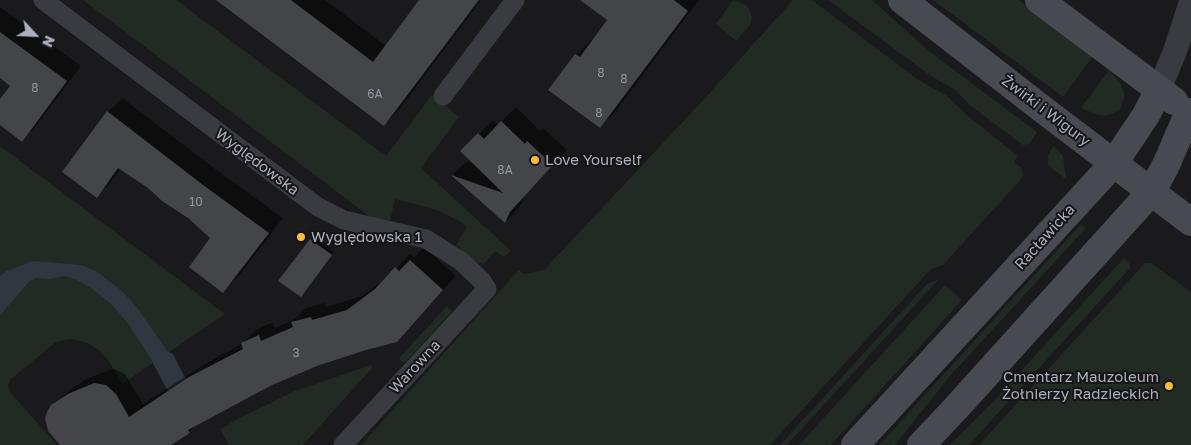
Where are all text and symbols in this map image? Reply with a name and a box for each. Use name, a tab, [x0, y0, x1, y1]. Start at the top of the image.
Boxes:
north arrow	[10, 10, 60, 60]
text: N	[39, 33, 59, 50]
house number: 8	[597, 66, 605, 80]
house number: 8	[620, 72, 628, 86]
street label: Żwirki i Wigury	[998, 72, 1094, 150]
house number: 8	[31, 81, 39, 95]
house number: 6A	[367, 87, 383, 101]
house number: 8	[595, 106, 603, 120]
street label: Wyględowska	[212, 125, 302, 199]
place label: Love Yourself	[545, 151, 642, 169]
marker: Love Yourself	[529, 154, 541, 166]
house number: 8A	[497, 163, 513, 177]
house number: 10	[189, 195, 203, 209]
street label: Racławicka	[1011, 201, 1079, 273]
place label: Wyględowska 1	[311, 228, 422, 246]
marker: Wyględowska 1	[295, 231, 307, 243]
street label: Warowna	[386, 336, 444, 398]
house number: 3	[292, 346, 300, 360]
place label: Cmentarz Mauzoleum Żołnierzy Radzieckich	[1002, 368, 1159, 403]
marker: Cmentarz Mauzoleum Żołnierzy Radzieckich	[1163, 380, 1175, 392]

